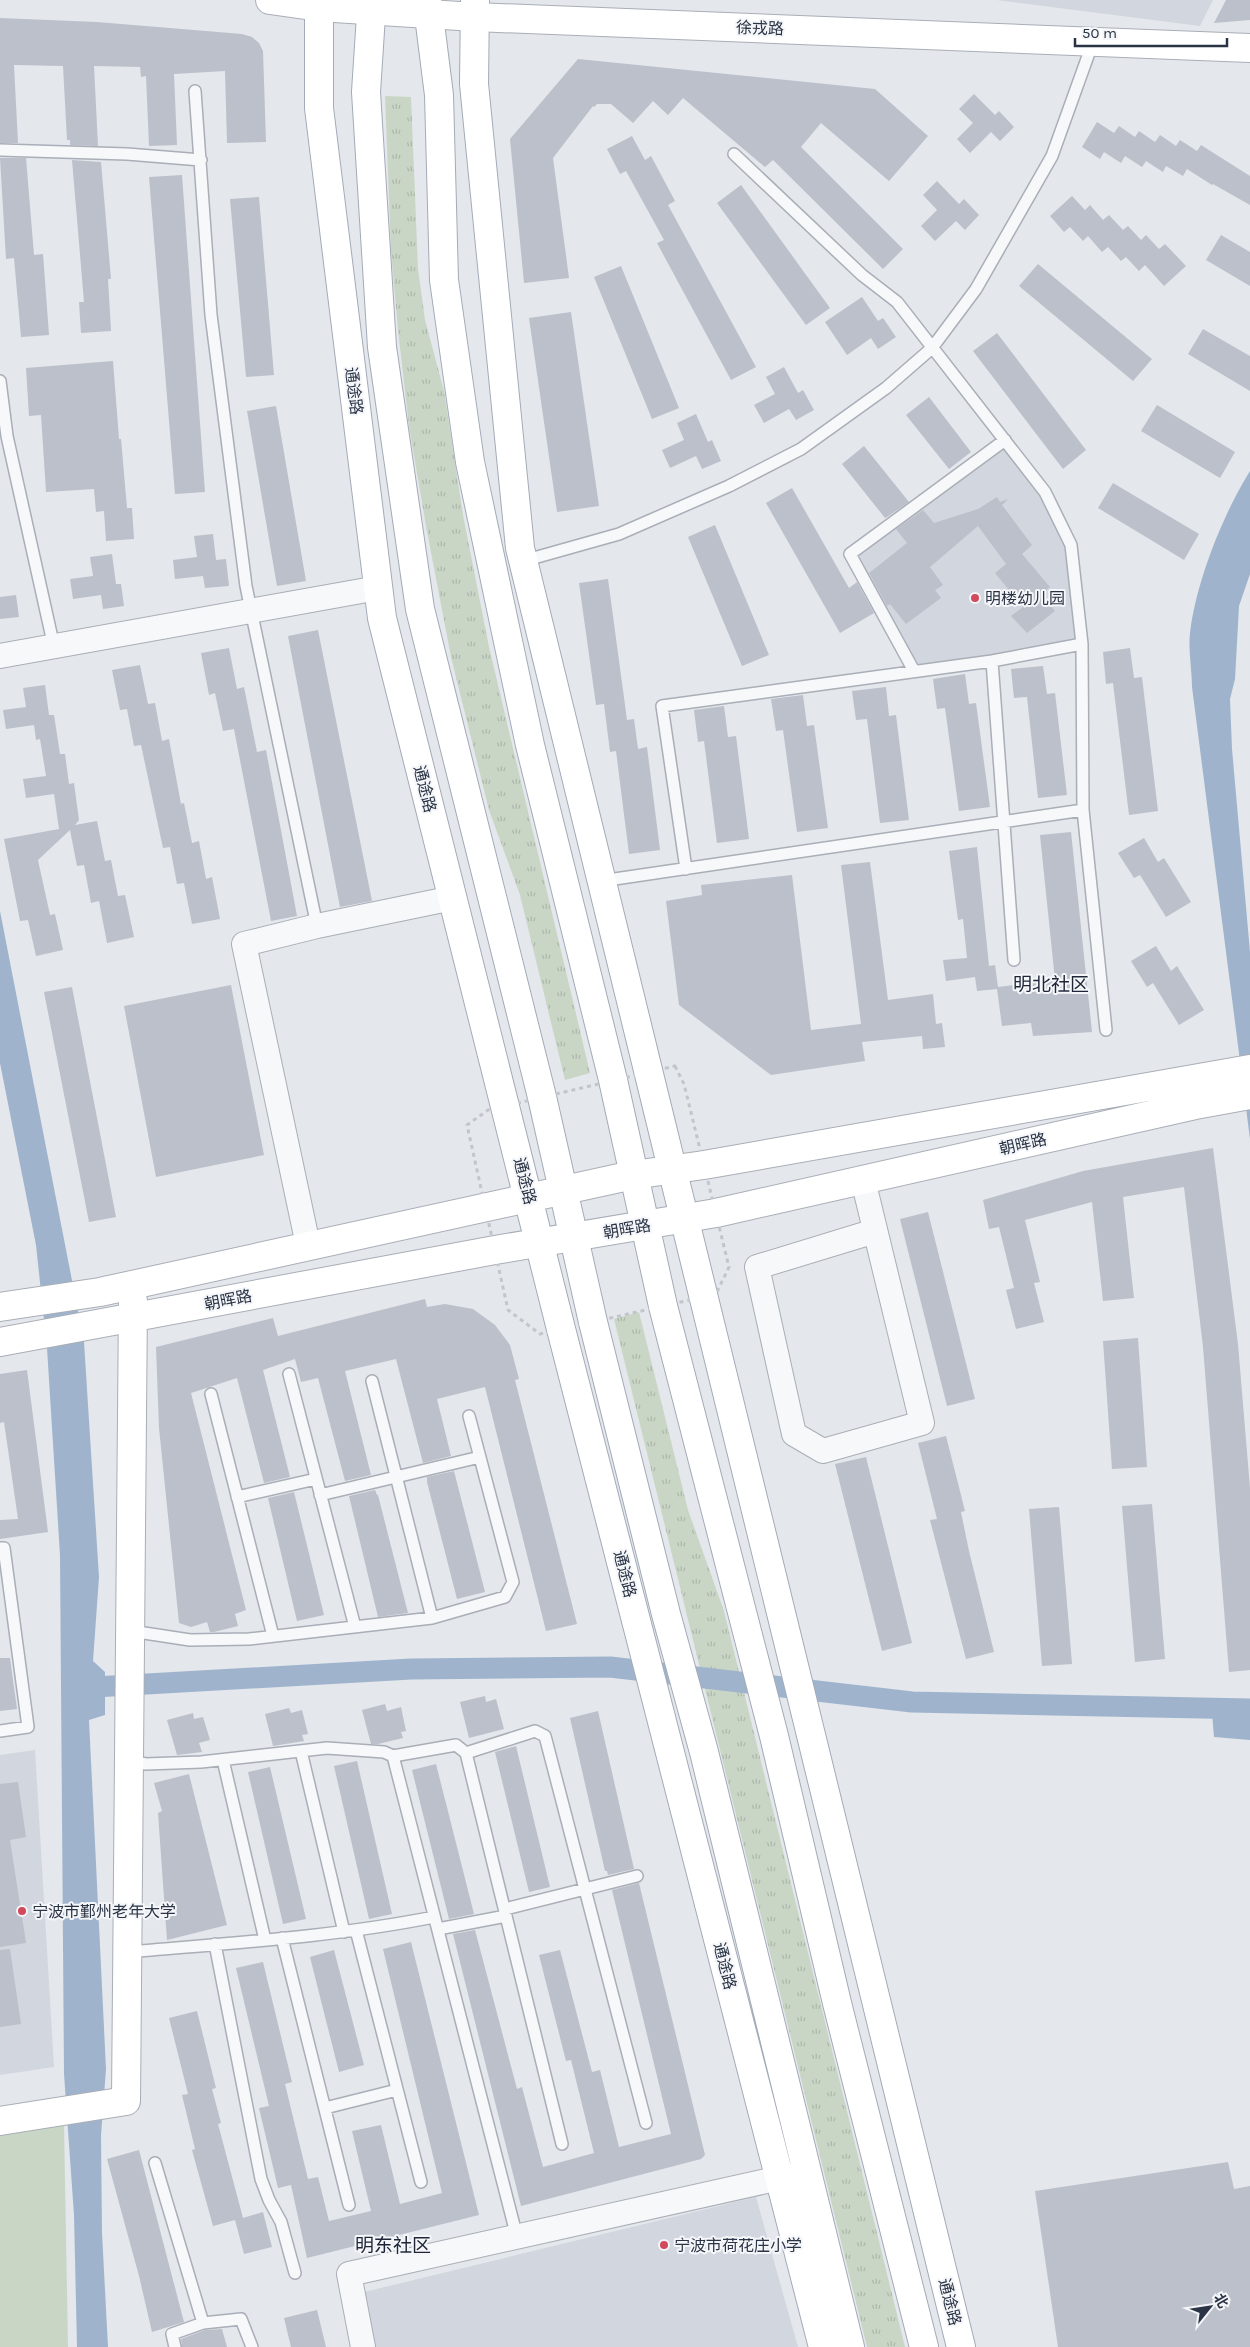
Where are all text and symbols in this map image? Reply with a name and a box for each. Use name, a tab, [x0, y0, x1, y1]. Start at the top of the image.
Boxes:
scale bar	[1075, 15, 1228, 47]
street label: 徐戎路	[736, 18, 784, 38]
text: 50 m	[1082, 24, 1117, 42]
street label: 通途路	[342, 366, 366, 416]
place label: 明楼幼儿园	[985, 589, 1065, 608]
marker: 明楼幼儿园	[969, 592, 981, 604]
street label: 通途路	[410, 763, 440, 815]
district label: 明北社区	[1013, 974, 1089, 996]
street label: 朝晖路	[997, 1129, 1049, 1159]
street label: 通途路	[510, 1155, 540, 1207]
street label: 朝晖路	[602, 1215, 652, 1243]
street label: 朝晖路	[203, 1286, 253, 1314]
street label: 通途路	[610, 1548, 640, 1600]
place label: 宁波市鄞州老年大学	[32, 1902, 176, 1921]
marker: 宁波市鄞州老年大学	[16, 1905, 28, 1917]
street label: 通途路	[710, 1940, 740, 1992]
district label: 明东社区	[355, 2235, 431, 2257]
place label: 宁波市荷花庄小学	[674, 2236, 802, 2255]
marker: 宁波市荷花庄小学	[658, 2239, 670, 2251]
street label: 通途路	[935, 2276, 965, 2328]
north arrow	[1185, 2282, 1235, 2332]
text: 北	[1210, 2290, 1232, 2311]

